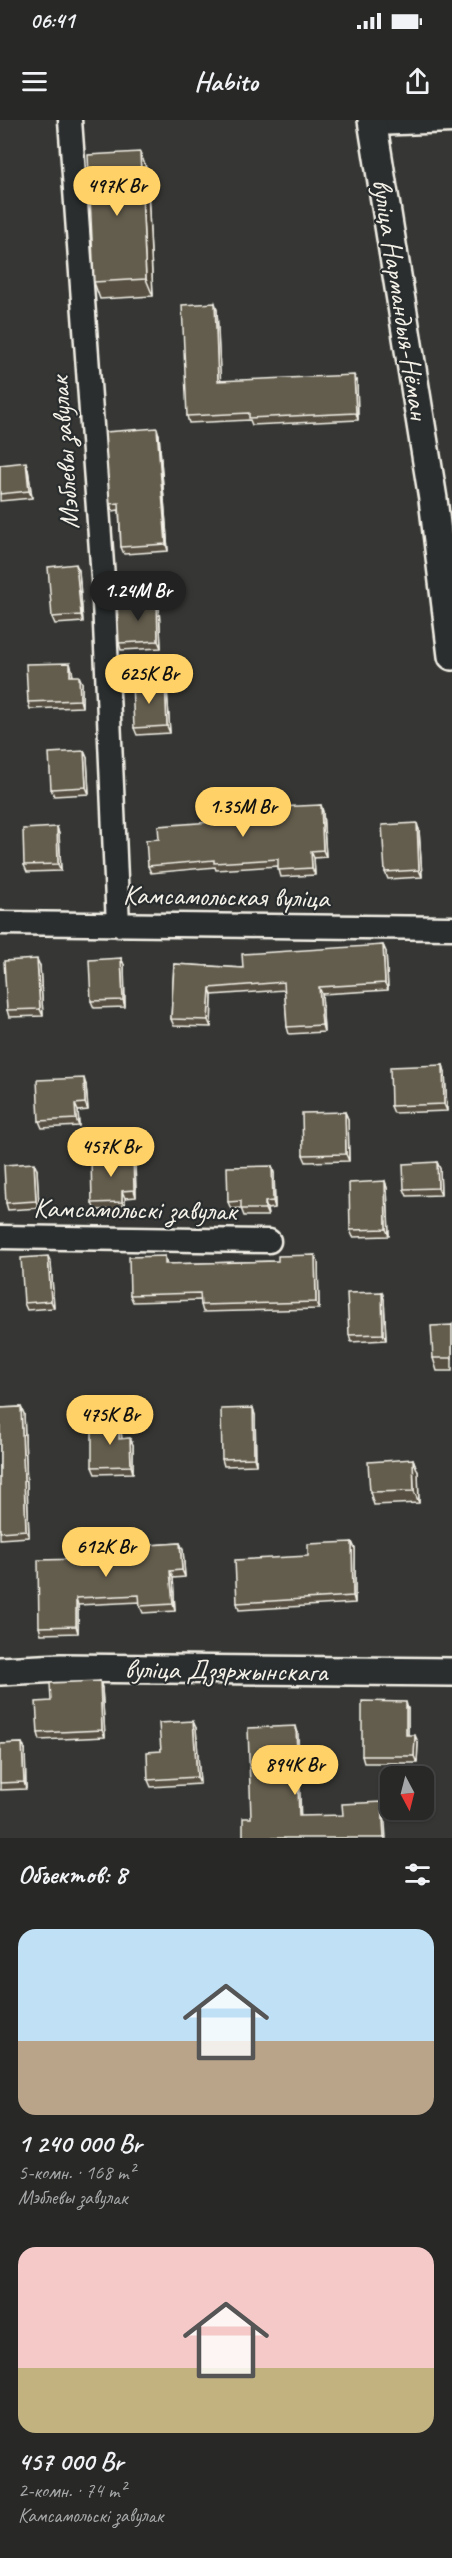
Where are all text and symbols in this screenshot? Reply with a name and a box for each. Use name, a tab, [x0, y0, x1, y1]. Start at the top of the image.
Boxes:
text: 06:41	[30, 7, 74, 35]
text: Habito	[194, 64, 258, 98]
icon: menu	[18, 65, 51, 98]
icon: share	[401, 65, 434, 98]
pin: 497K Br	[62, 166, 172, 217]
text: 497K Br	[87, 173, 147, 198]
street label: вуліца Нармандыя-Нёман	[365, 176, 438, 424]
street label: Мэблевы завулак	[41, 373, 88, 531]
pin: 1.24M Br	[76, 571, 200, 622]
text: 1.24M Br	[104, 578, 172, 603]
pin: 625K Br	[94, 654, 204, 705]
text: 625K Br	[119, 661, 179, 686]
pin: 1.35M Br	[181, 787, 305, 838]
text: 1.35M Br	[209, 794, 277, 819]
street label: Камсамольская вуліца	[123, 877, 331, 915]
pin: 457K Br	[56, 1127, 166, 1178]
text: 457K Br	[81, 1134, 141, 1159]
street label: Камсамольскі завулак	[33, 1190, 240, 1229]
pin: 475K Br	[55, 1395, 165, 1446]
text: 475K Br	[80, 1402, 140, 1427]
pin: 612K Br	[51, 1527, 161, 1578]
text: 612K Br	[76, 1534, 136, 1559]
street label: вуліца Дзяржынскага	[124, 1651, 329, 1689]
pin: 894K Br	[240, 1745, 350, 1796]
text: 894K Br	[265, 1752, 325, 1777]
north arrow	[380, 1766, 434, 1820]
map controls	[380, 1766, 434, 1820]
text: Объектов: 8	[18, 1858, 127, 1891]
icon: filters	[401, 1858, 434, 1891]
icon: home	[172, 1968, 280, 2076]
text: 1 240 000 Br	[18, 2127, 142, 2160]
text: 5-комн. · 168 m²	[18, 2160, 135, 2185]
text: Мэблевы завулак	[18, 2185, 127, 2210]
icon: home	[172, 2286, 280, 2394]
text: 457 000 Br	[18, 2445, 123, 2478]
text: 2-комн. · 74 m²	[18, 2478, 126, 2503]
text: Камсамольскі завулак	[18, 2503, 163, 2528]

